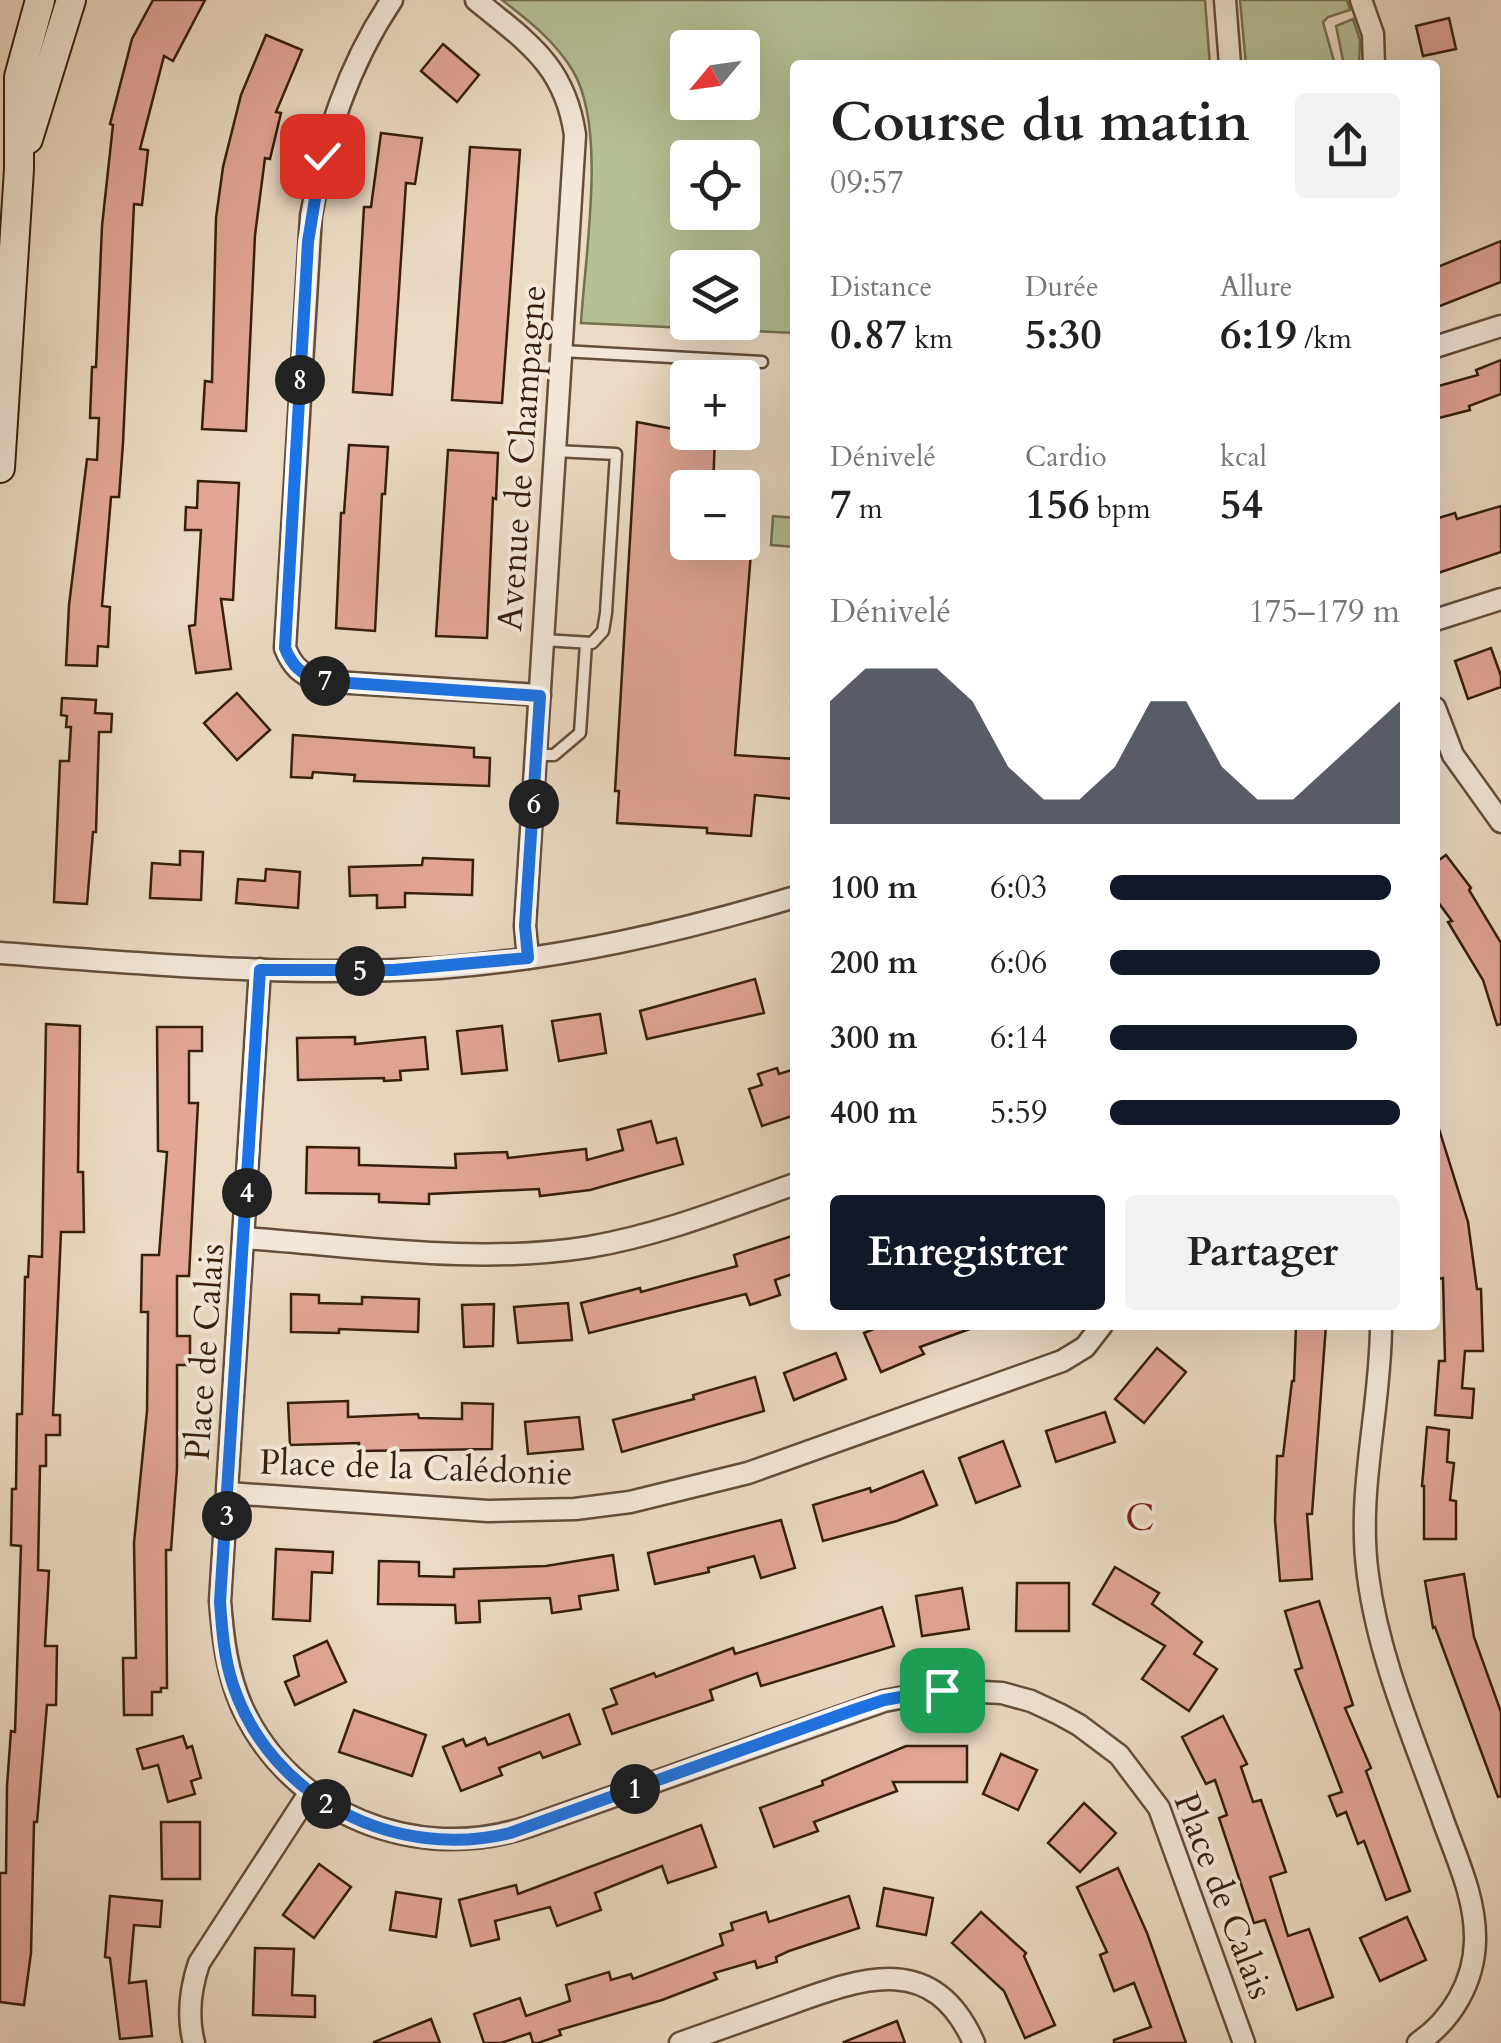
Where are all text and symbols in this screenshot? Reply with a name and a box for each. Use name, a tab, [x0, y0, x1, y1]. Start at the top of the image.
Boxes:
north arrow	[670, 30, 760, 120]
map controls	[670, 30, 760, 560]
text: Course du matin	[830, 86, 1250, 160]
button: share	[1295, 93, 1400, 198]
pin	[280, 114, 365, 199]
icon: check	[295, 129, 350, 184]
button: locate	[670, 140, 760, 230]
text: 09:57	[830, 161, 904, 205]
button: layers	[670, 250, 760, 340]
text: Distance	[830, 268, 932, 306]
text: Durée	[1025, 268, 1099, 306]
text: Allure	[1220, 268, 1292, 306]
street label: Avenue de Champagne	[486, 283, 558, 633]
text: 0.87	[830, 306, 907, 363]
text: 5:30	[1025, 306, 1102, 363]
text: 6:19	[1220, 306, 1297, 363]
text: km	[907, 320, 953, 358]
text: /km	[1297, 320, 1352, 358]
pin: 8	[275, 355, 325, 405]
button: +	[670, 360, 760, 450]
text: 8	[293, 361, 307, 399]
text: Dénivelé	[830, 438, 936, 476]
text: Cardio	[1025, 438, 1107, 476]
text: kcal	[1220, 438, 1267, 476]
button: −	[670, 470, 760, 560]
text: 7	[830, 476, 852, 533]
text: 156	[1025, 476, 1090, 533]
text: 54	[1220, 476, 1263, 533]
text: m	[852, 490, 883, 528]
text: bpm	[1090, 490, 1151, 528]
text: Dénivelé	[830, 590, 951, 634]
text: 175–179 m	[1248, 590, 1400, 634]
pin: 7	[300, 656, 350, 706]
text: 7	[318, 662, 332, 700]
pin: 6	[509, 779, 559, 829]
text: 6	[527, 785, 541, 823]
text: 100 m	[830, 866, 917, 910]
text: 6:03	[990, 866, 1047, 910]
text: 200 m	[830, 941, 917, 985]
text: 6:06	[990, 941, 1047, 985]
pin: 5	[335, 946, 385, 996]
text: 5	[353, 952, 367, 990]
text: 300 m	[830, 1016, 917, 1060]
text: 6:14	[990, 1016, 1047, 1060]
text: 400 m	[830, 1091, 917, 1135]
text: 5:59	[990, 1091, 1047, 1135]
pin: 4	[222, 1168, 272, 1218]
text: 4	[240, 1174, 254, 1212]
button: Enregistrer	[830, 1195, 1105, 1310]
button: Partager	[1125, 1195, 1400, 1310]
street label: Place de Calais	[173, 1242, 237, 1462]
street label: Place de la Calédonie	[259, 1439, 573, 1497]
pin: 3	[202, 1491, 252, 1541]
district label: C	[1125, 1492, 1157, 1544]
text: 3	[220, 1497, 234, 1535]
pin	[900, 1648, 985, 1733]
icon: arrive	[915, 1663, 970, 1718]
pin: 1	[610, 1764, 660, 1814]
text: 1	[628, 1770, 642, 1808]
pin: 2	[301, 1779, 351, 1829]
text: 2	[319, 1785, 333, 1823]
street label: Place de Calais	[1162, 1786, 1284, 2006]

